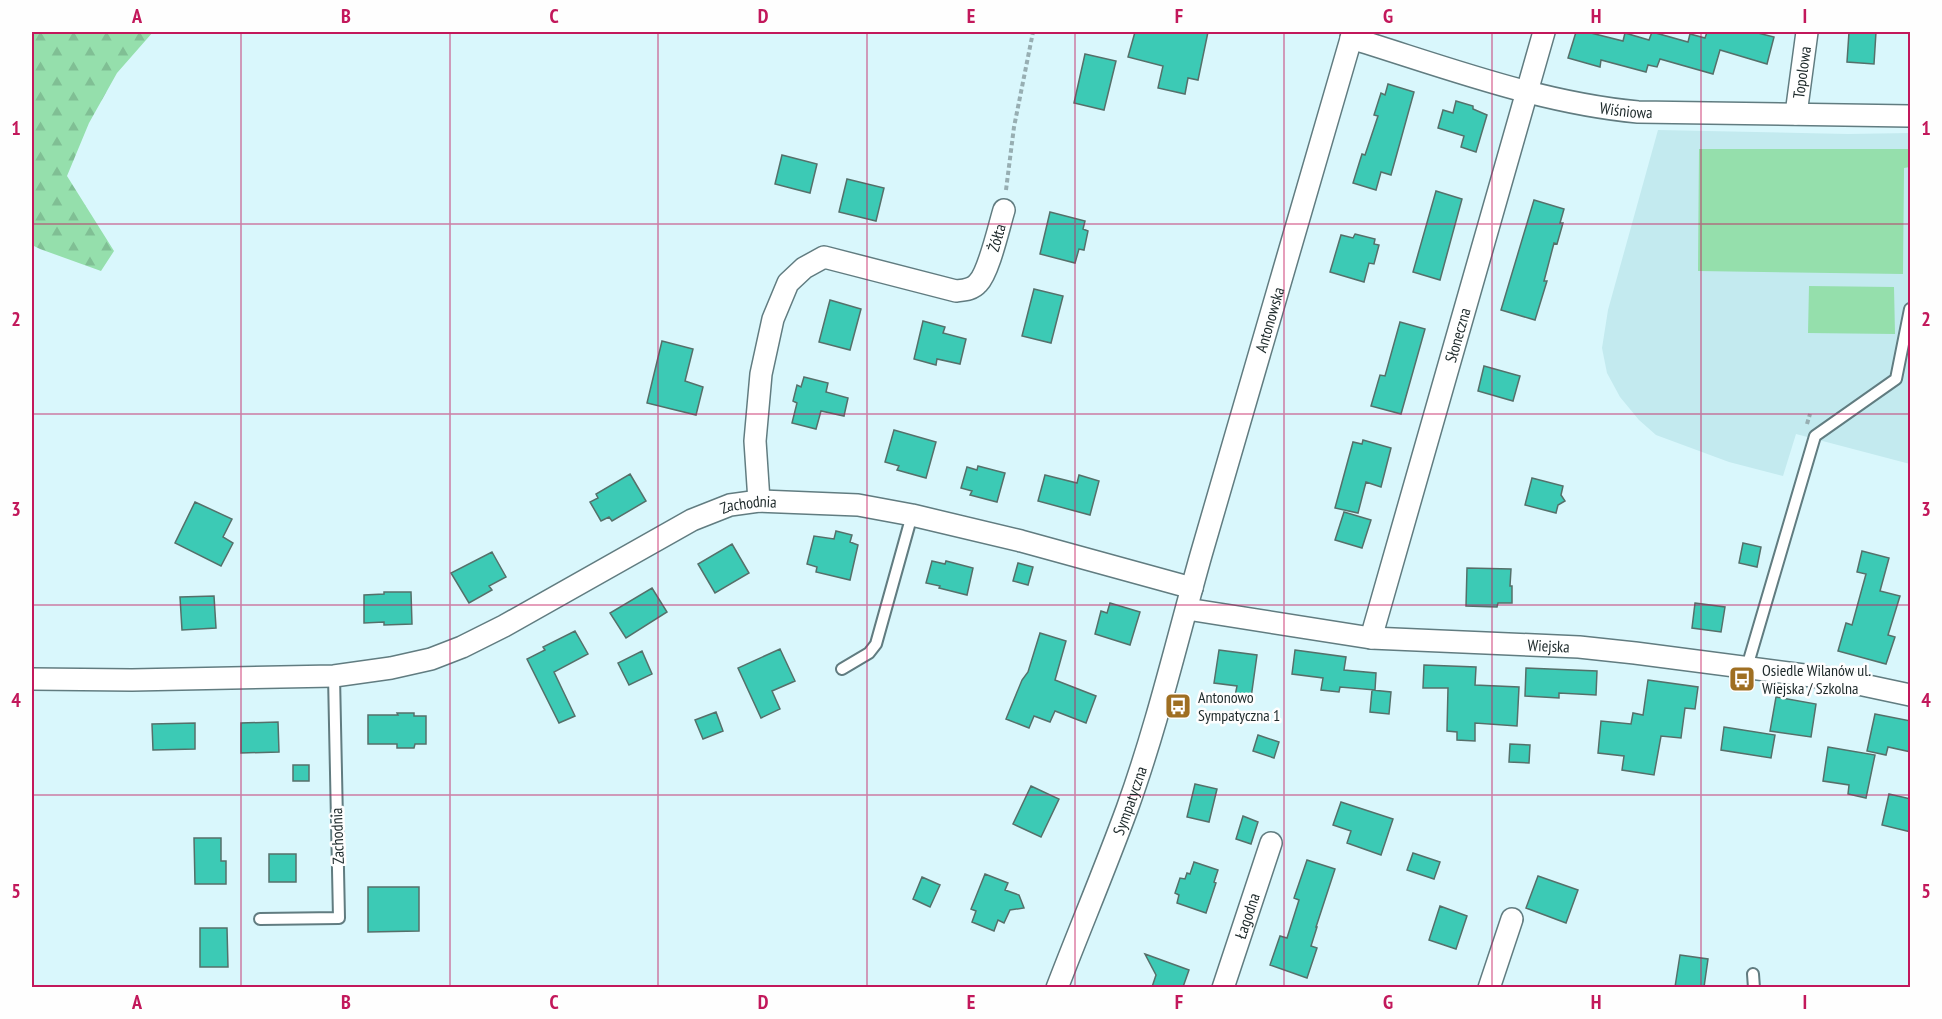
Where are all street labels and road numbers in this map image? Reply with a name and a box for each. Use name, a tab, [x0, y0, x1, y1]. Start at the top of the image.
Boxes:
street label: Topolowa	[1788, 45, 1815, 100]
street label: Wiśniowa	[1598, 97, 1653, 122]
street label: Żółta	[983, 222, 1010, 254]
street label: Antonowska	[1250, 285, 1288, 355]
street label: Słoneczna	[1440, 306, 1475, 365]
street label: Zachodnia	[717, 491, 777, 518]
street label: Wiejska	[1527, 635, 1570, 657]
street label: Sympatyczna	[1108, 764, 1151, 838]
street label: Zachodnia	[326, 807, 348, 865]
street label: Łagodna	[1230, 890, 1264, 941]

